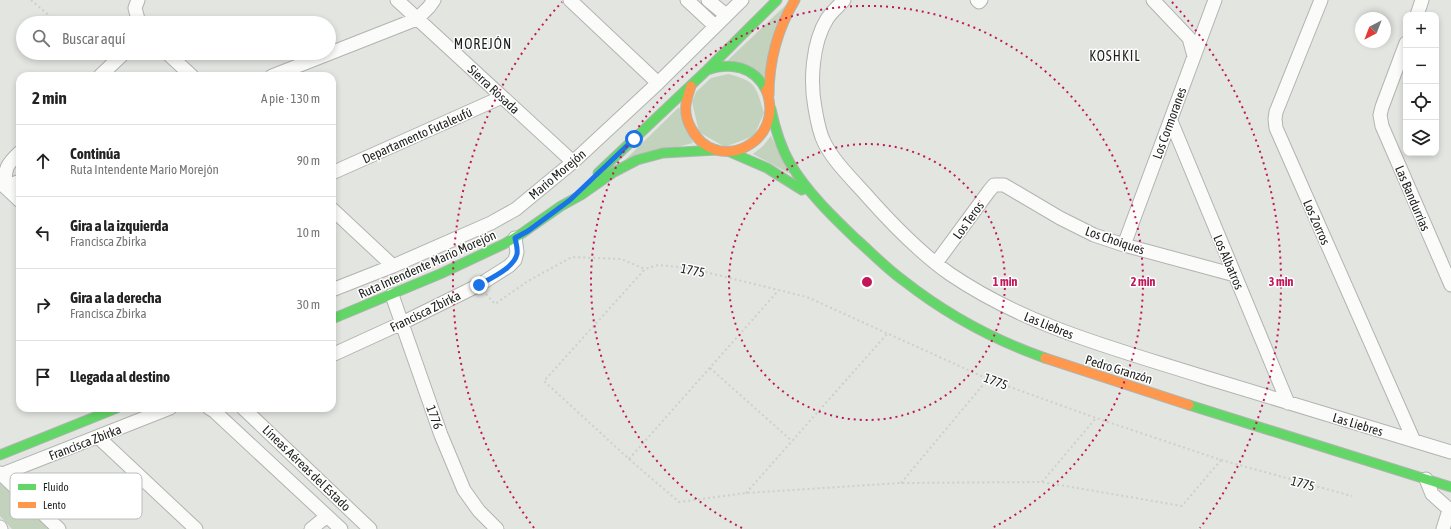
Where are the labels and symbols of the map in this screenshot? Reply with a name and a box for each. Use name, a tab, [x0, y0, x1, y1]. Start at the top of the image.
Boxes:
north arrow	[1355, 12, 1391, 48]
district label: MOREJÓN	[454, 36, 512, 52]
district label: KOSHKIL	[1089, 48, 1141, 64]
street label: Sierra Rosada	[465, 62, 523, 117]
street label: Los Cormoranes	[1150, 85, 1190, 161]
street label: Departamento Futaleufú	[360, 105, 474, 166]
route start	[625, 130, 643, 148]
street label: Mario Morejón	[526, 146, 589, 202]
street label: Las Bandurrias	[1392, 163, 1433, 234]
street label: Los Zorros	[1300, 197, 1333, 247]
street label: Los Teros	[950, 198, 987, 242]
street label: Los Choiques	[1083, 223, 1147, 258]
street label: Ruta Intendente Mario Morejón	[356, 227, 498, 302]
street label: Los Albatros	[1210, 233, 1247, 292]
street label: 1775	[679, 261, 706, 280]
centre of rings	[860, 275, 874, 289]
text: 1 min	[993, 275, 1017, 289]
text: 2 min	[1131, 275, 1155, 289]
text: 3 min	[1269, 275, 1293, 289]
route end	[470, 276, 488, 294]
street label: Francisca Zbirka	[388, 288, 463, 335]
street label: Las Liebres	[1022, 309, 1076, 342]
street label: Pedro Granzón	[1083, 352, 1154, 387]
street label: 1775	[982, 370, 1010, 393]
street label: 1776	[423, 403, 446, 431]
street label: Las Liebres	[1331, 410, 1385, 439]
street label: Francisca Zbirka	[47, 422, 124, 463]
street label: Líneas Aéreas del Estado	[260, 422, 354, 514]
legend	[10, 473, 142, 519]
street label: 1775	[1289, 473, 1317, 494]
text: Fluido	[43, 481, 69, 493]
text: Lento	[43, 499, 66, 511]

